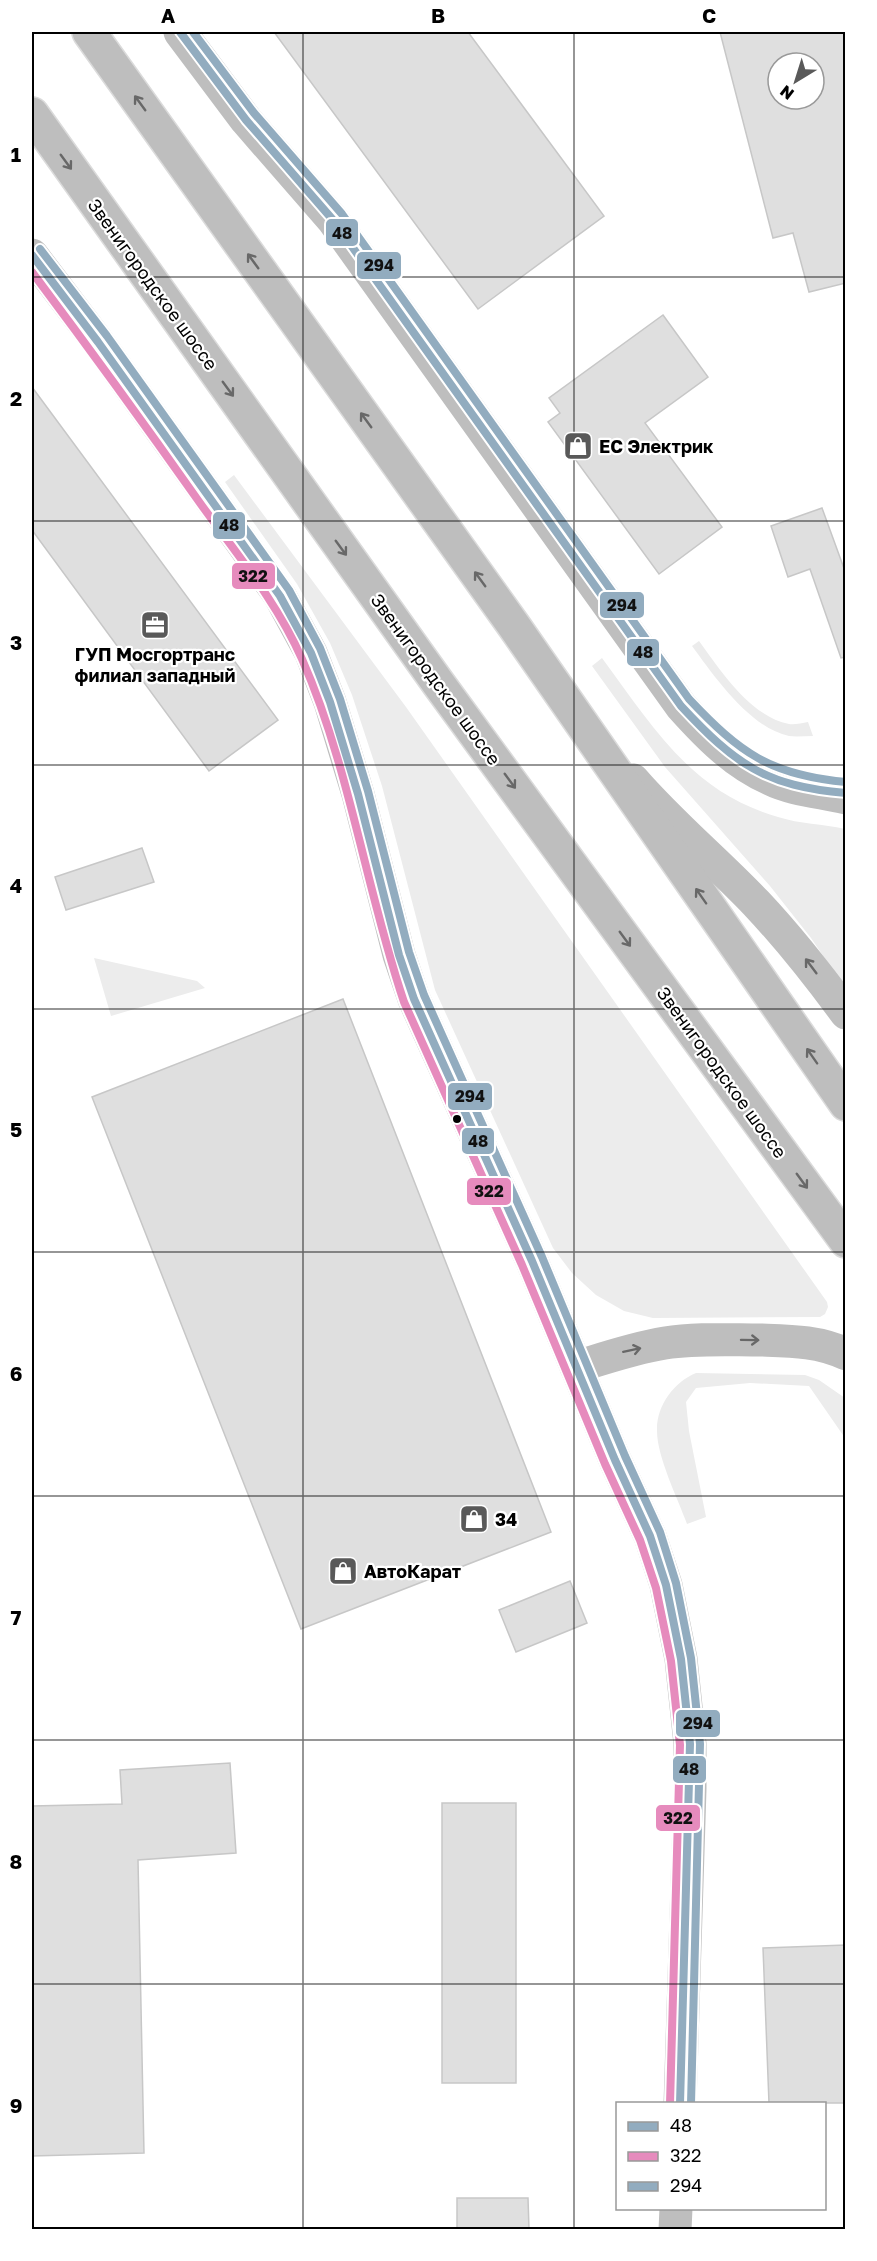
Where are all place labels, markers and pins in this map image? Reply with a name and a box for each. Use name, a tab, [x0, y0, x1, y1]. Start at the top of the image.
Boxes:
shop icon: ЕС Электрик	[562, 430, 594, 462]
place label: ЕС Электрик	[599, 435, 714, 457]
office icon: ГУП Мосгортранс филиал западный	[139, 609, 171, 641]
place label: ГУП Мосгортранс филиал западный	[75, 643, 235, 686]
unlabelled marker	[451, 1113, 463, 1125]
shop icon: 34	[458, 1503, 490, 1535]
place label: 34	[495, 1508, 517, 1530]
shop icon: АвтоКарат	[327, 1555, 359, 1587]
place label: АвтоКарат	[364, 1560, 461, 1582]

